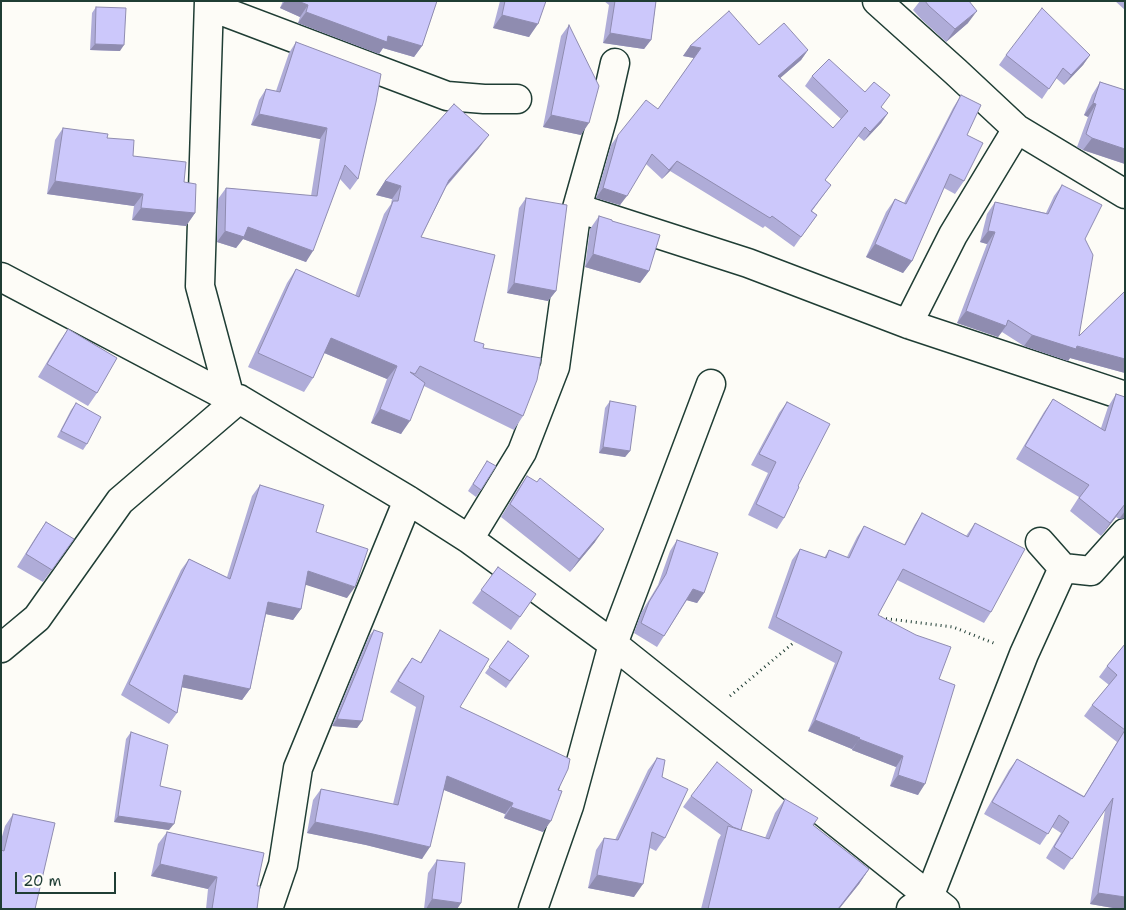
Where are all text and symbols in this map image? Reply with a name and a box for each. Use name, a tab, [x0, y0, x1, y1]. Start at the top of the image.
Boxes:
scale bar	[18, 862, 119, 894]
text: 20 m	[23, 871, 62, 891]

